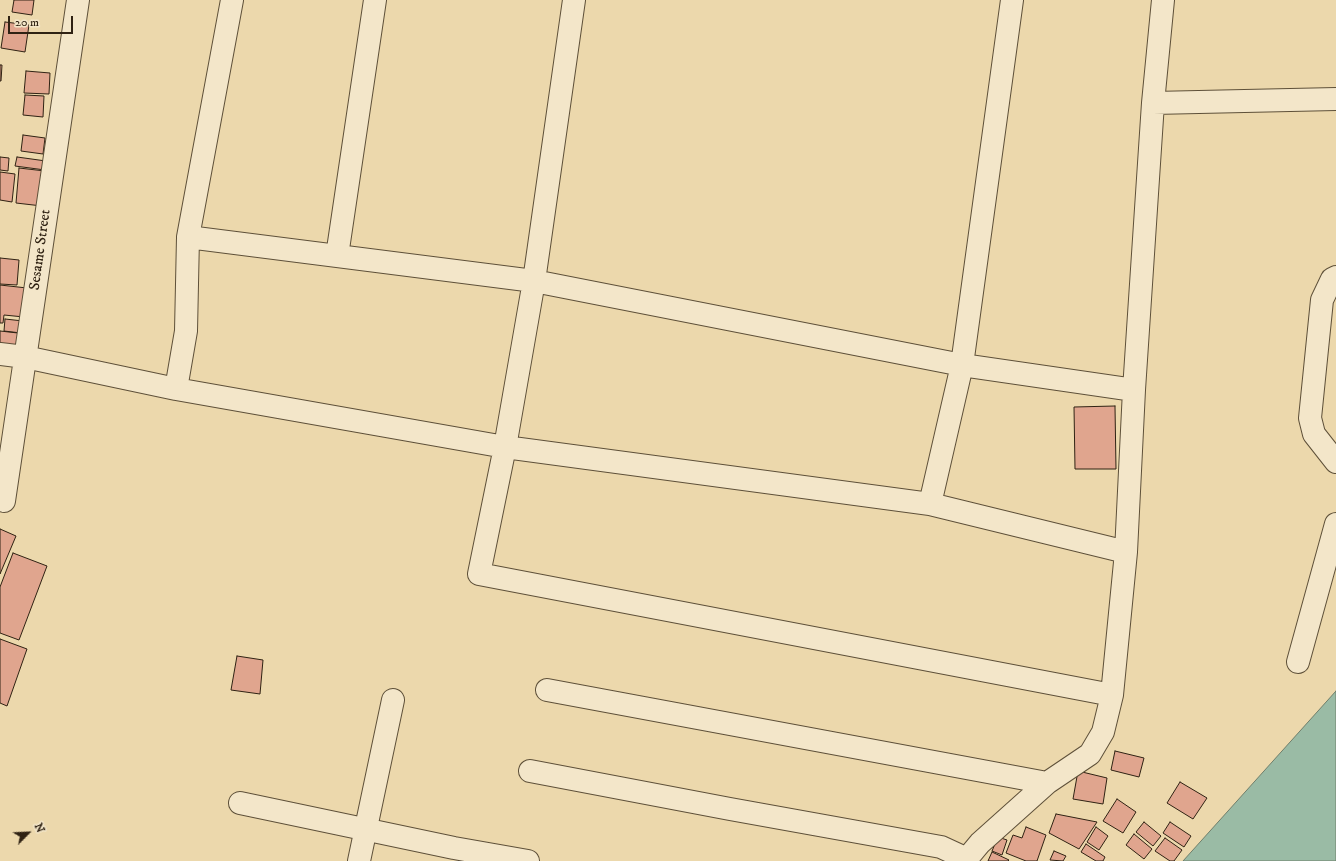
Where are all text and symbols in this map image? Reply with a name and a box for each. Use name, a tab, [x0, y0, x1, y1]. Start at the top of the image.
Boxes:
scale bar	[10, 8, 75, 34]
text: 20 m	[15, 15, 39, 30]
street label: Sesame Street	[26, 208, 56, 292]
north arrow	[8, 813, 48, 853]
text: N	[31, 821, 47, 835]

